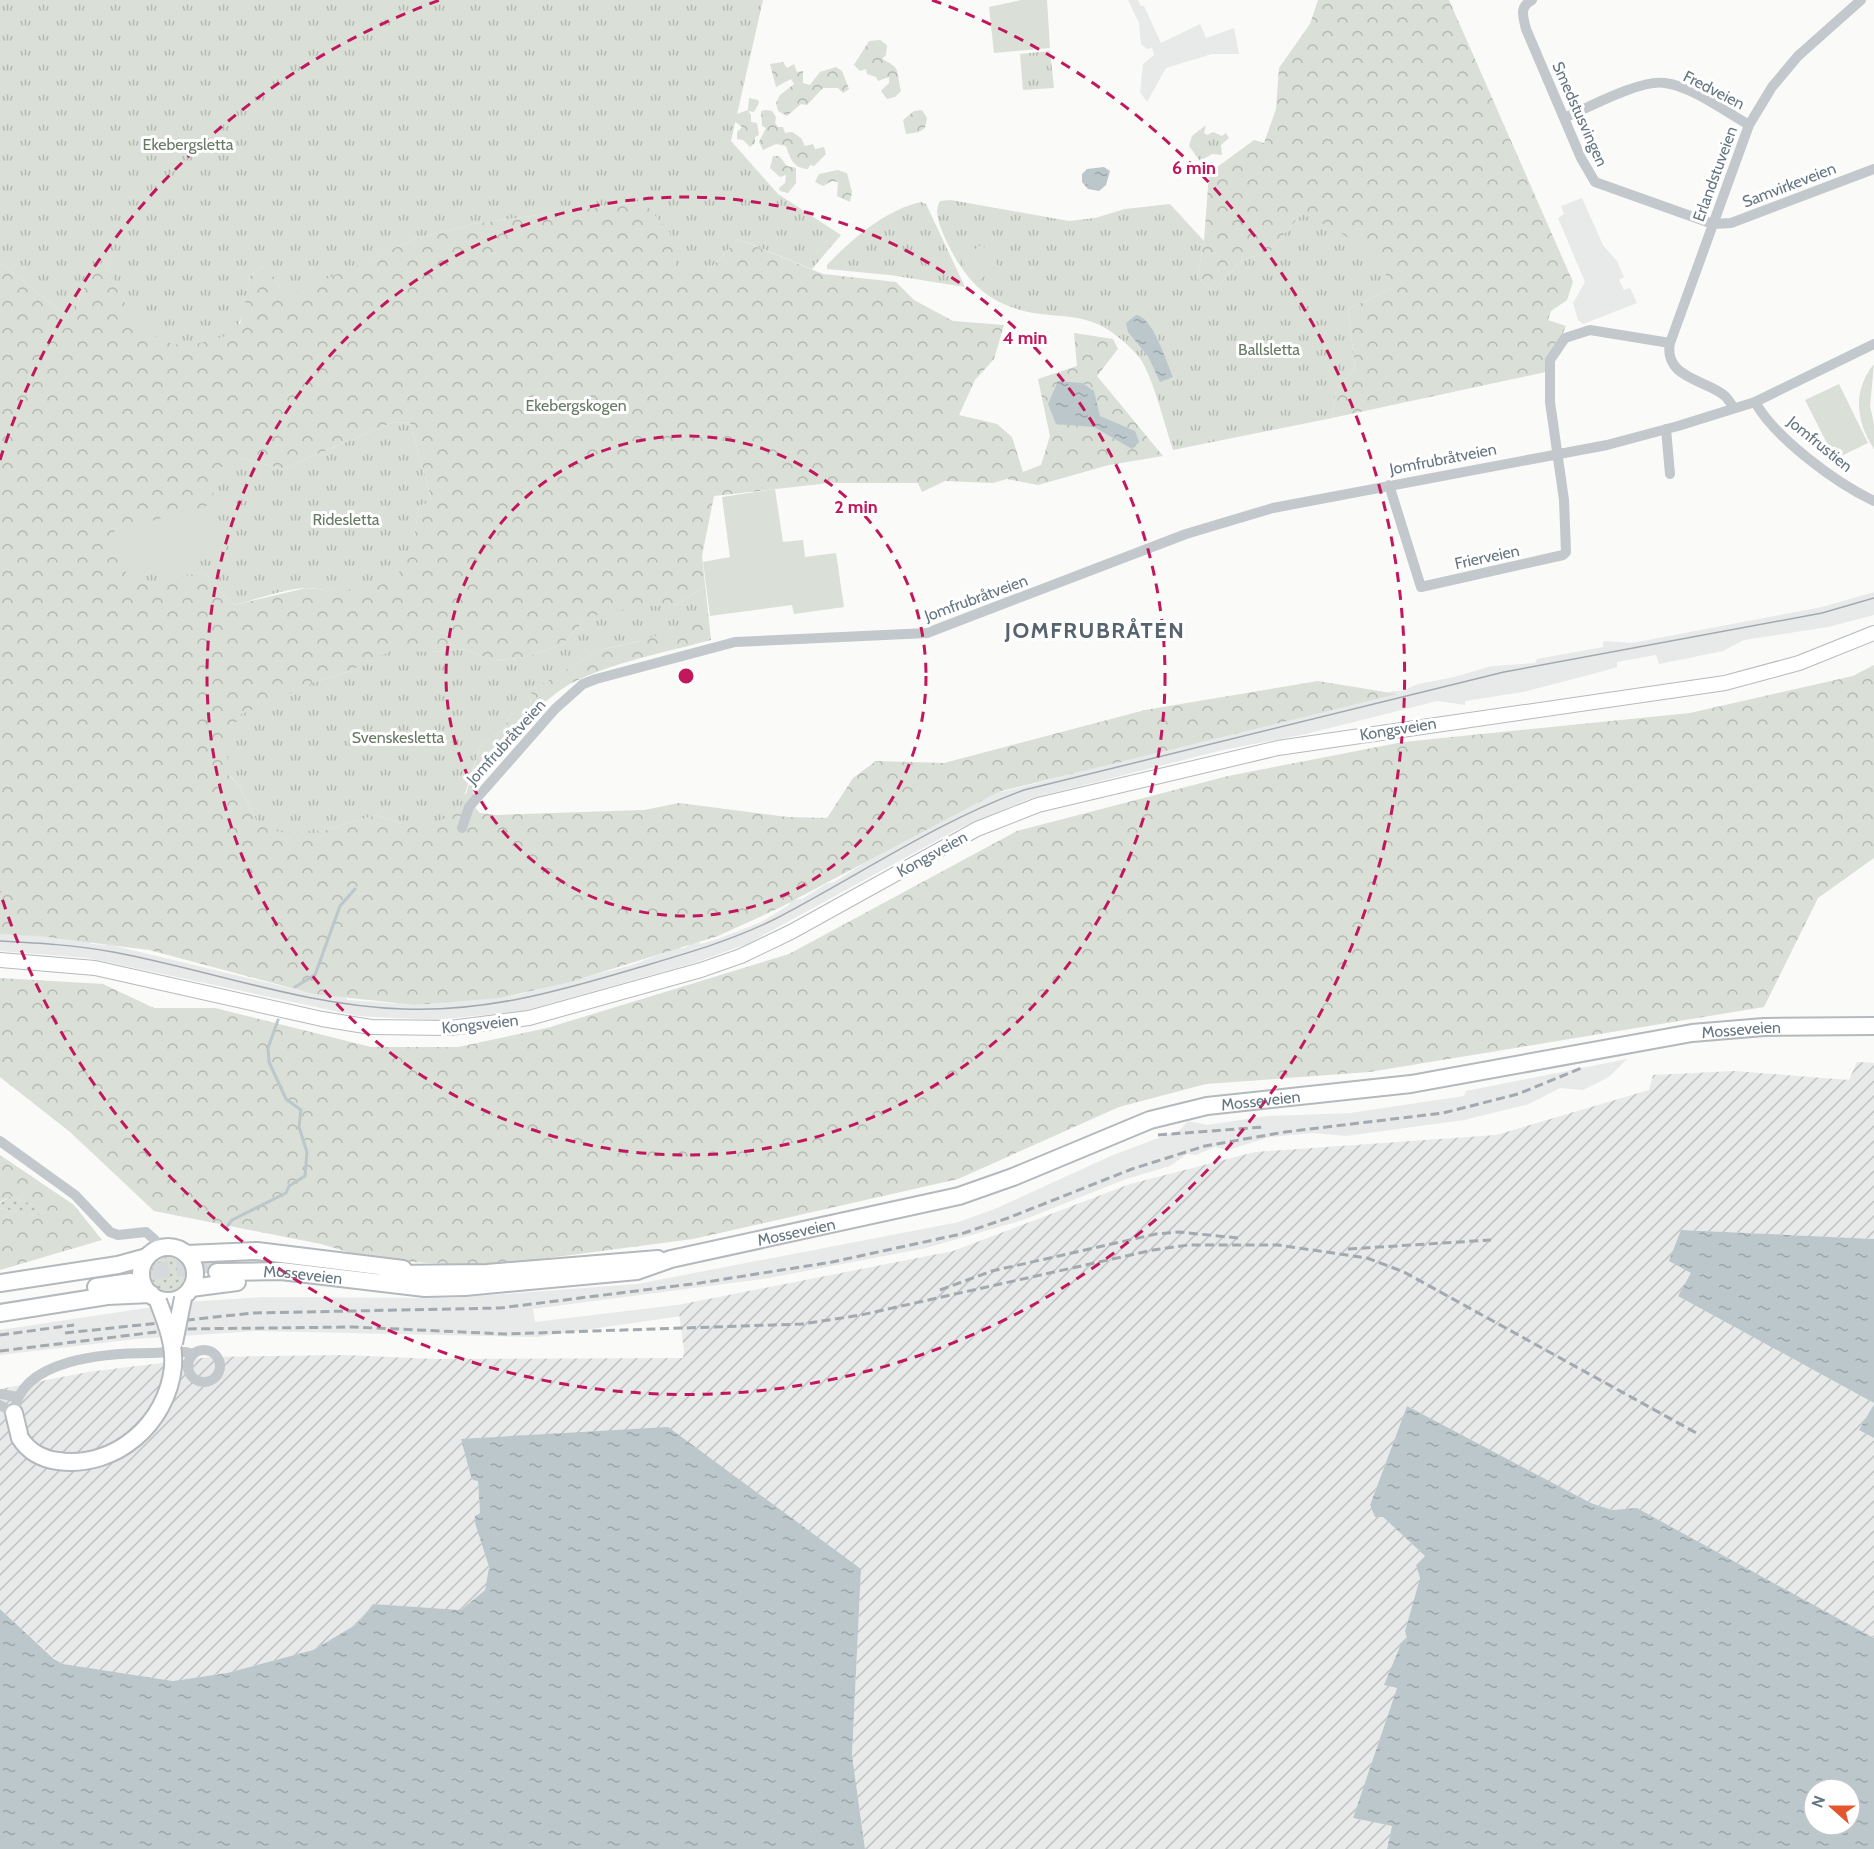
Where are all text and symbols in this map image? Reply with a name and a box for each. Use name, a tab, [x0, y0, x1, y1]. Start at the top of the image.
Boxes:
street label: Smedstusvingen	[1548, 59, 1612, 169]
street label: Fredveien	[1680, 67, 1748, 113]
street label: Erlandstuveien	[1689, 124, 1741, 224]
park label: Ekebergsletta	[143, 135, 234, 154]
text: 6 min	[1172, 157, 1216, 179]
street label: Samvirkeveien	[1740, 158, 1838, 212]
text: 4 min	[1002, 327, 1048, 349]
park label: Ballsletta	[1238, 340, 1300, 359]
park label: Ekebergskogen	[525, 396, 627, 415]
street label: Jomfrustien	[1783, 411, 1856, 476]
street label: Jomfrubråtveien	[1387, 439, 1498, 479]
text: 2 min	[834, 496, 878, 518]
park label: Ridesletta	[313, 510, 380, 529]
street label: Frierveien	[1453, 541, 1521, 573]
street label: Jomfrubråtveien	[921, 570, 1030, 626]
district label: JOMFRUBRÅTEN	[1004, 617, 1185, 644]
centre of rings	[676, 666, 696, 686]
street label: Jomfrubråtveien	[462, 695, 549, 789]
street label: Kongsveien	[1358, 714, 1438, 744]
park label: Svenskesletta	[352, 728, 445, 747]
street label: Kongsveien	[894, 827, 970, 881]
street label: Kongsveien	[441, 1011, 519, 1037]
street label: Mosseveien	[1701, 1017, 1781, 1042]
street label: Mosseveien	[1220, 1086, 1301, 1114]
street label: Mosseveien	[755, 1214, 837, 1249]
street label: Mosseveien	[263, 1261, 343, 1288]
north arrow	[1802, 1777, 1862, 1837]
text: N	[1808, 1793, 1829, 1810]

